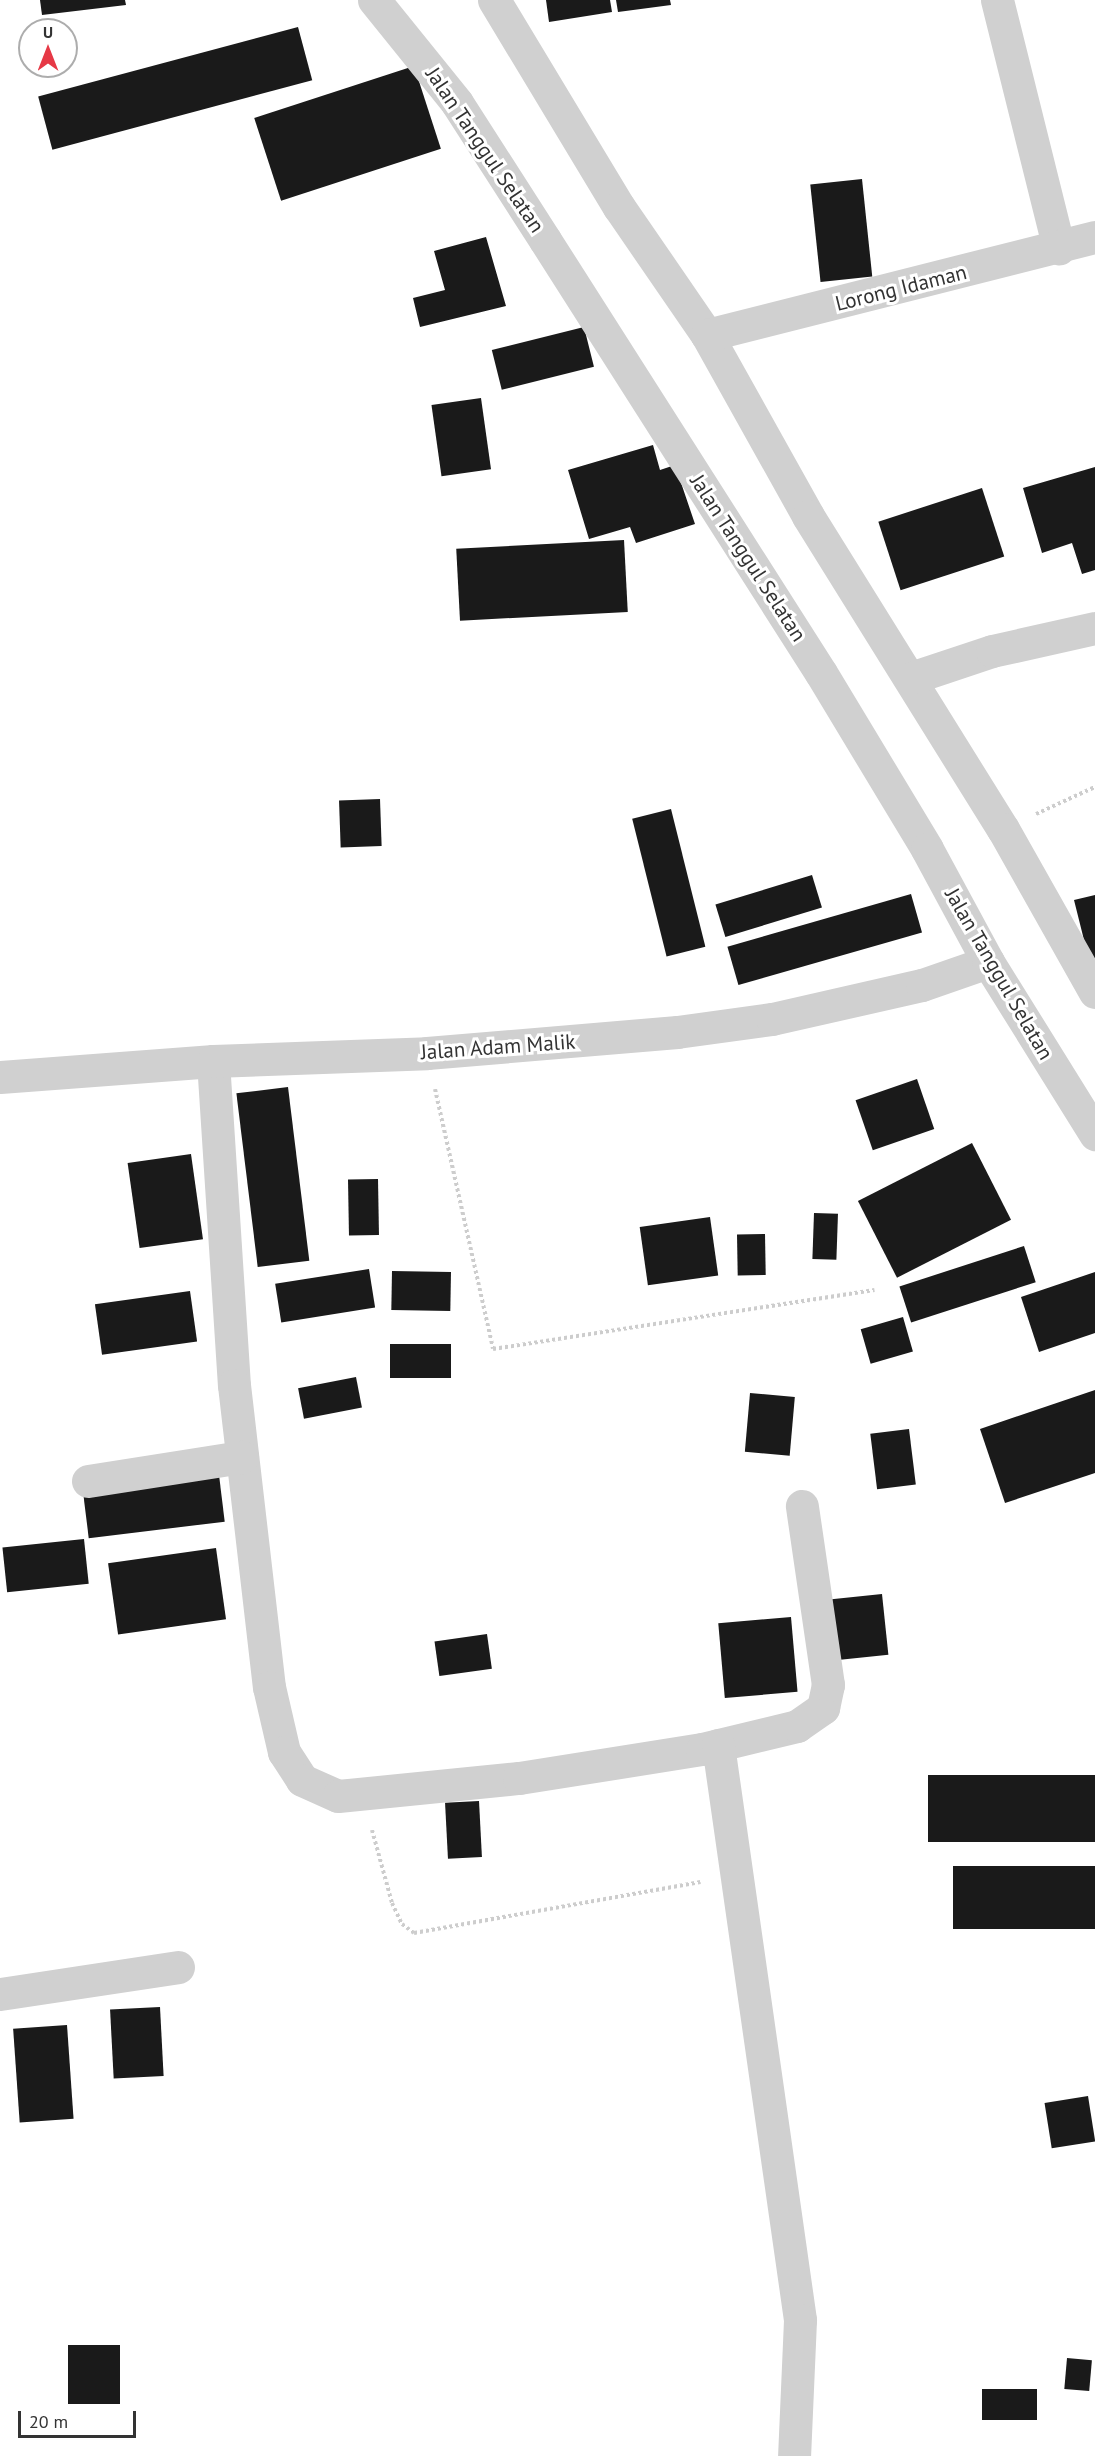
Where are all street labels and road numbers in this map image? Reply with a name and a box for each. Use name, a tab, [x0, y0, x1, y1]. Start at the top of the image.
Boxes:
street label: Jalan Tanggul Selatan	[420, 62, 550, 238]
street label: Lorong Idaman	[833, 260, 969, 316]
street label: Jalan Tanggul Selatan	[684, 470, 812, 646]
street label: Jalan Tanggul Selatan	[939, 883, 1059, 1065]
street label: Jalan Adam Malik	[419, 1029, 577, 1065]

